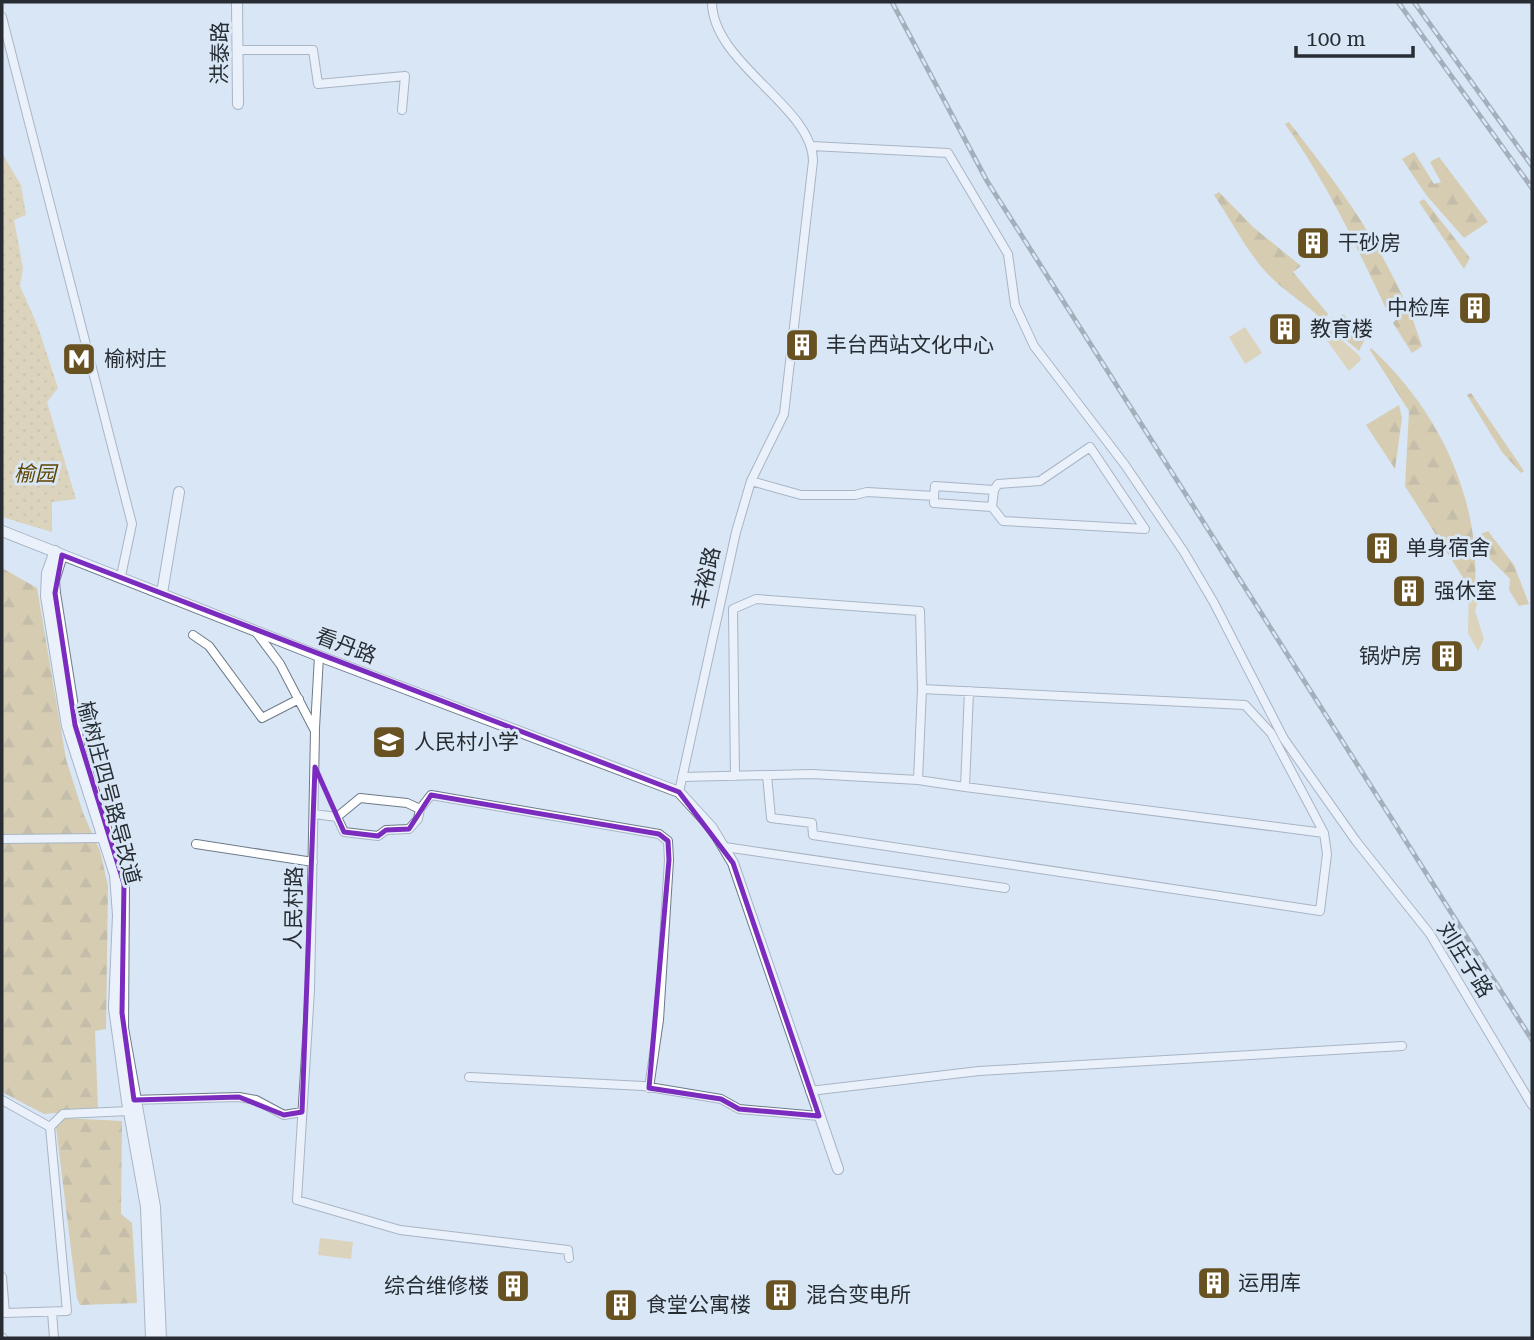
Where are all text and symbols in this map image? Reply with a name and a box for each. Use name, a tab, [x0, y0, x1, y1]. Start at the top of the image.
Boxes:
scale bar	[1296, 14, 1413, 58]
street label: 洪泰路	[208, 22, 232, 85]
text: 100 m	[1306, 27, 1366, 51]
building icon: 干砂房	[1294, 224, 1332, 262]
place label: 干砂房	[1338, 231, 1401, 255]
building icon: 中检库	[1456, 289, 1494, 327]
place label: 中检库	[1387, 296, 1450, 320]
building icon: 教育楼	[1266, 310, 1304, 348]
place label: 教育楼	[1310, 317, 1373, 341]
building icon: 丰台西站文化中心	[783, 326, 821, 364]
place label: 丰台西站文化中心	[826, 333, 994, 357]
metro station icon: 榆树庄	[60, 340, 98, 378]
place label: 榆树庄	[104, 347, 167, 371]
park label: 榆园	[14, 462, 59, 486]
building icon: 单身宿舍	[1363, 529, 1401, 567]
place label: 单身宿舍	[1406, 536, 1490, 560]
street label: 丰裕路	[687, 545, 725, 611]
building icon: 强休室	[1390, 572, 1428, 610]
place label: 强休室	[1434, 579, 1497, 603]
street label: 看丹路	[312, 624, 380, 668]
building icon: 锅炉房	[1428, 637, 1466, 675]
place label: 锅炉房	[1359, 644, 1422, 668]
street label: 榆树庄四号路导改道	[73, 699, 145, 887]
school or university icon: 人民村小学	[370, 723, 408, 761]
place label: 人民村小学	[414, 730, 519, 754]
street label: 人民村路	[281, 866, 307, 950]
street label: 刘庄子路	[1433, 918, 1497, 1002]
building icon: 运用库	[1195, 1264, 1233, 1302]
building icon: 综合维修楼	[494, 1267, 532, 1305]
place label: 运用库	[1238, 1271, 1301, 1295]
place label: 综合维修楼	[384, 1274, 489, 1298]
building icon: 混合变电所	[762, 1276, 800, 1314]
place label: 混合变电所	[806, 1283, 911, 1307]
building icon: 食堂公寓楼	[602, 1286, 640, 1324]
place label: 食堂公寓楼	[646, 1293, 751, 1317]

